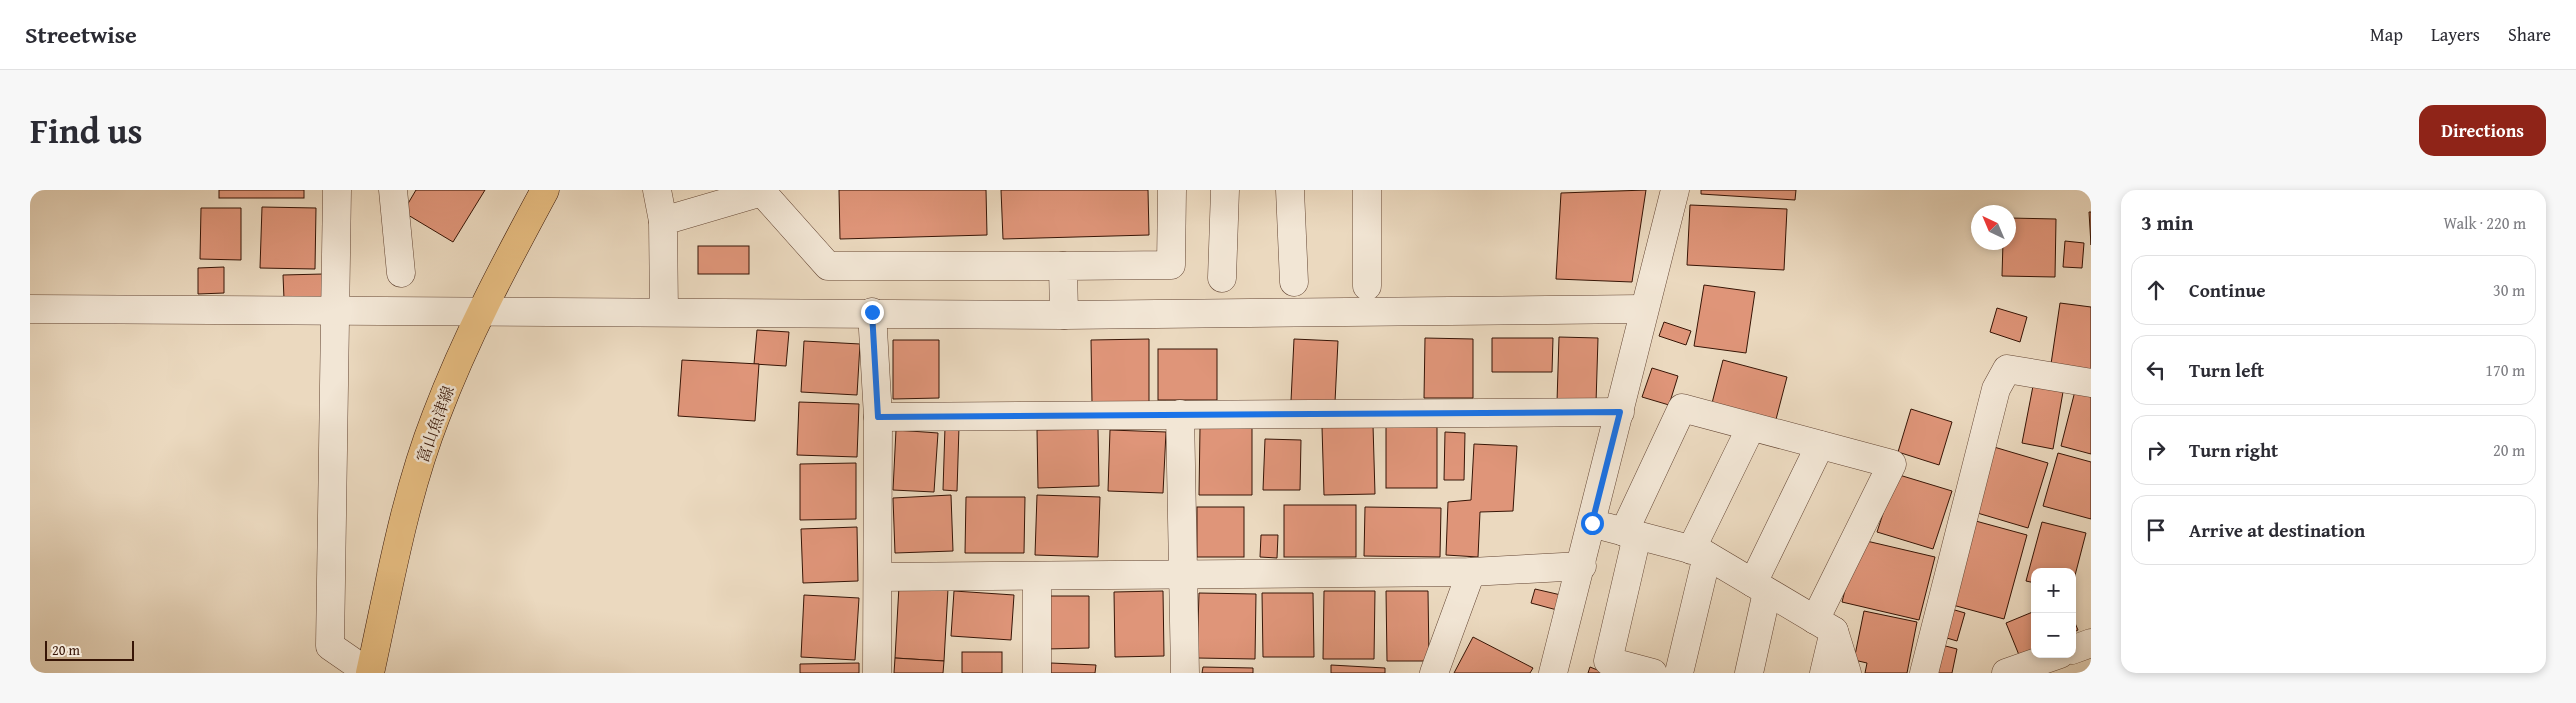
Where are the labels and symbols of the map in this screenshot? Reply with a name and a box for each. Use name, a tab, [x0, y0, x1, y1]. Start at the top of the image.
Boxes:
north arrow	[1971, 205, 2016, 250]
route end	[861, 301, 884, 324]
street label: 富山魚津線	[410, 382, 460, 466]
route start	[1581, 512, 1604, 535]
scale bar	[45, 638, 134, 661]

